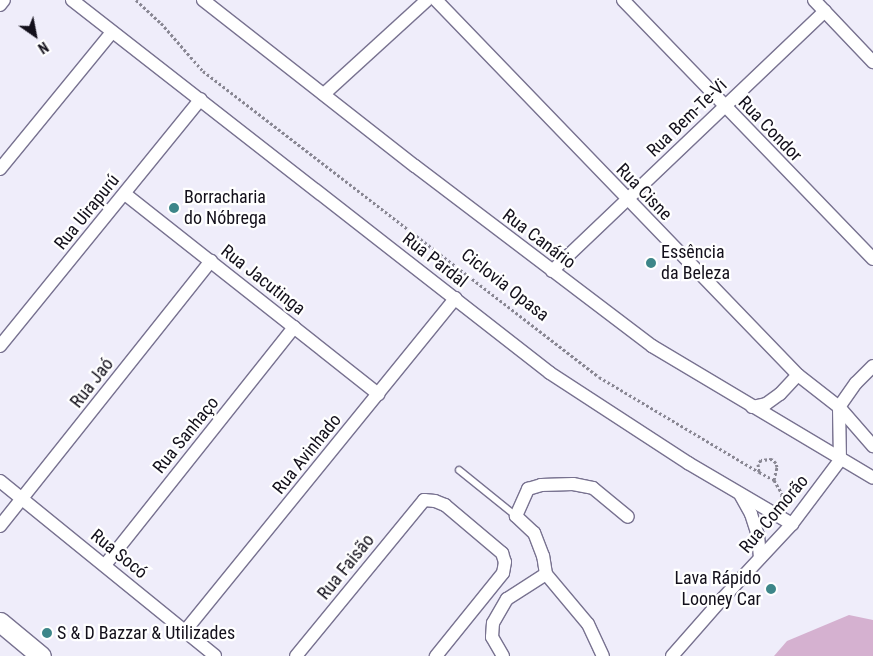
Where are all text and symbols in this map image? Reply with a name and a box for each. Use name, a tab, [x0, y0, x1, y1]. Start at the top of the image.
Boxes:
north arrow	[10, 10, 60, 60]
text: N	[35, 39, 51, 57]
street label: Rua Bem-Te-Vi	[642, 74, 732, 162]
street label: Rua Condor	[734, 92, 806, 166]
street label: Rua Cisne	[612, 159, 676, 225]
street label: Rua Uirapurú	[50, 170, 124, 254]
place label: Borracharia do Nóbrega	[184, 187, 266, 230]
marker: Borracharia do Nóbrega	[168, 202, 180, 214]
street label: Rua Canário	[498, 205, 580, 273]
street label: Rua Pardal	[398, 228, 472, 292]
street label: Rua Jacutinga	[217, 240, 309, 320]
place label: Essência da Beleza	[661, 242, 730, 284]
street label: Ciclovia Opasa	[457, 244, 553, 326]
marker: Essência da Beleza	[645, 257, 657, 269]
street label: Rua Jaó	[66, 354, 118, 412]
street label: Rua Sanhaço	[149, 392, 223, 478]
street label: Rua Avinhado	[268, 410, 346, 498]
street label: Rua Comorão	[735, 470, 813, 558]
street label: Rua Socó	[86, 525, 152, 583]
street label: Rua Faisão	[313, 530, 379, 604]
place label: Lava Rápido Looney Car	[674, 568, 761, 610]
marker: Lava Rápido Looney Car	[765, 583, 777, 595]
place label: S & D Bazzar & Utilizades	[57, 622, 235, 644]
marker: S & D Bazzar & Utilizades	[41, 627, 53, 639]

